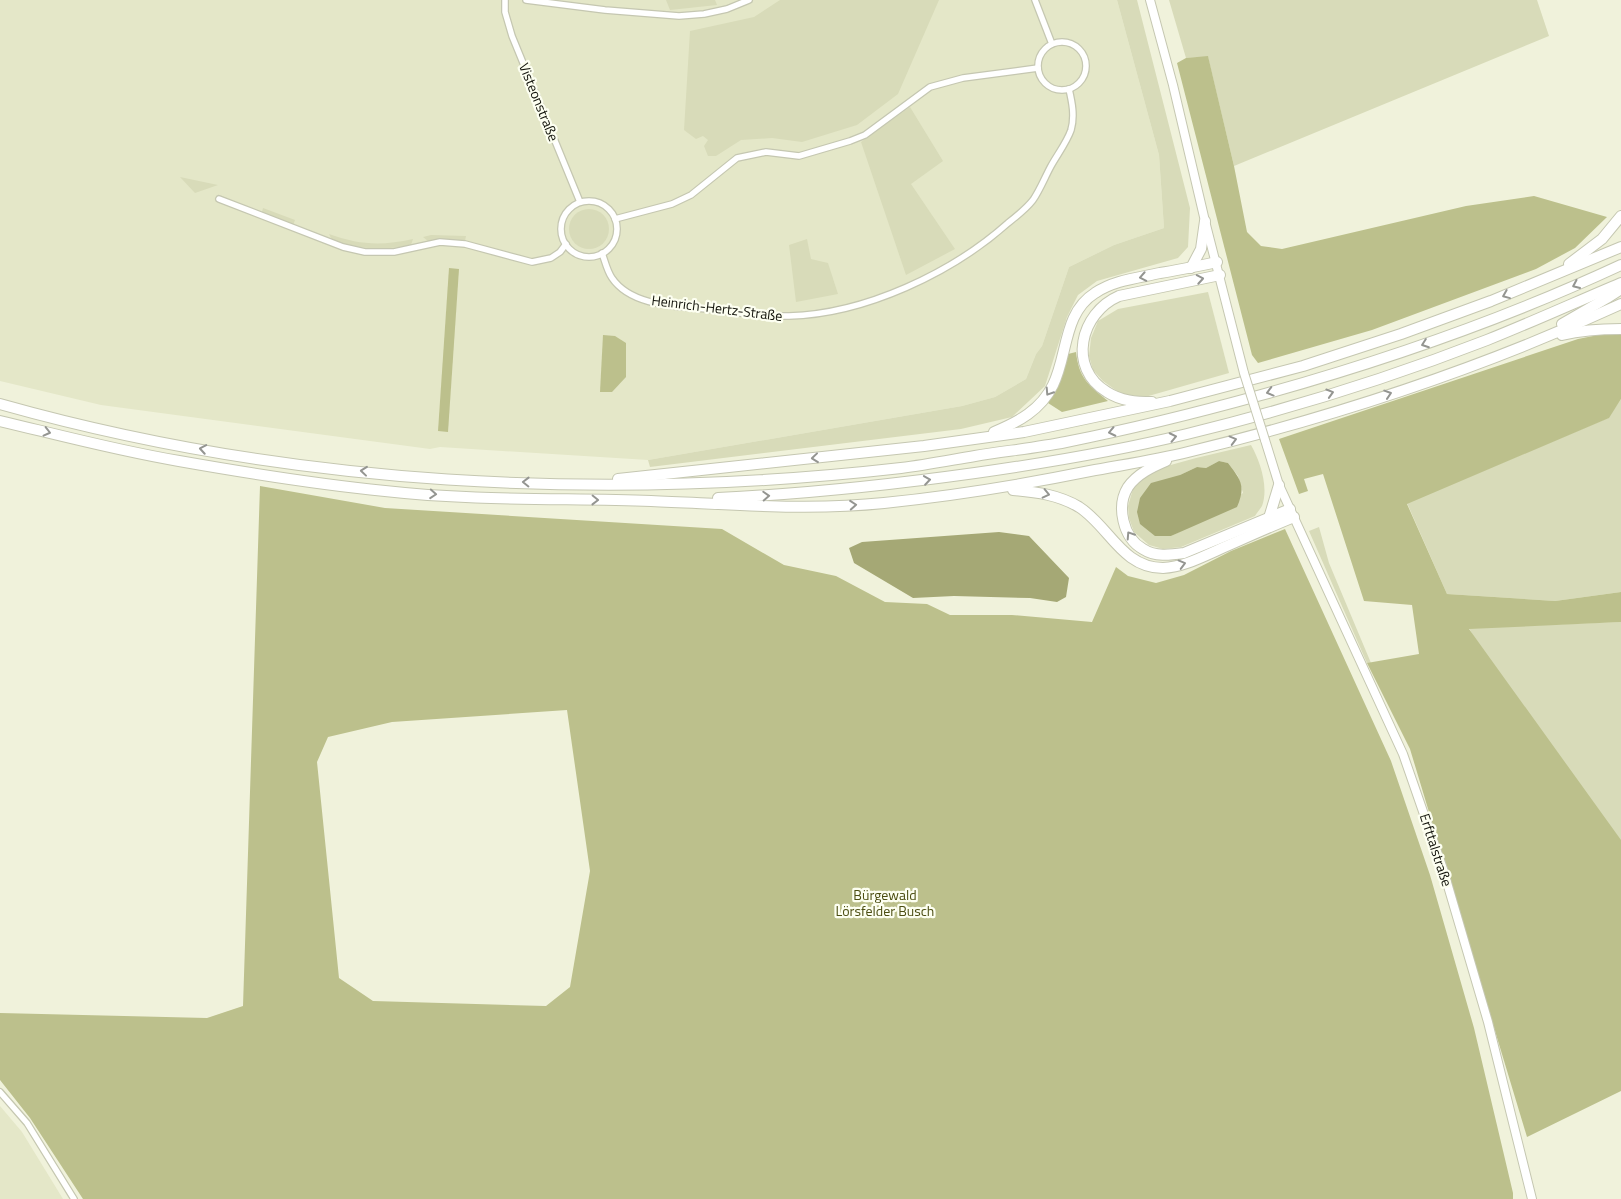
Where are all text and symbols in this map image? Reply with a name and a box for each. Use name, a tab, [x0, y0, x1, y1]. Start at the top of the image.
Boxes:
street label: Visteonstraße	[514, 59, 565, 144]
one-way arrow	[1138, 271, 1147, 281]
one-way arrow	[1196, 274, 1205, 284]
one-way arrow	[1572, 278, 1581, 289]
street label: Heinrich-Hertz-Straße	[650, 289, 784, 326]
one-way arrow	[1502, 289, 1511, 299]
one-way arrow	[1421, 338, 1430, 348]
one-way arrow	[1045, 386, 1055, 395]
one-way arrow	[1266, 387, 1275, 397]
one-way arrow	[1325, 389, 1334, 399]
one-way arrow	[1384, 390, 1392, 400]
one-way arrow	[43, 426, 52, 437]
one-way arrow	[1108, 426, 1117, 437]
one-way arrow	[1169, 432, 1178, 443]
one-way arrow	[1228, 435, 1237, 446]
one-way arrow	[198, 444, 207, 454]
one-way arrow	[811, 452, 819, 463]
one-way arrow	[359, 466, 367, 477]
one-way arrow	[923, 475, 932, 485]
one-way arrow	[521, 477, 529, 487]
one-way arrow	[1041, 488, 1050, 499]
one-way arrow	[429, 489, 437, 500]
one-way arrow	[762, 490, 770, 501]
one-way arrow	[592, 495, 599, 505]
one-way arrow	[849, 500, 857, 511]
one-way arrow	[1127, 531, 1137, 540]
one-way arrow	[1178, 559, 1187, 570]
street label: Erfttalstraße	[1415, 811, 1458, 889]
park label: Bürgewald Lörsfelder Busch	[836, 884, 934, 921]

